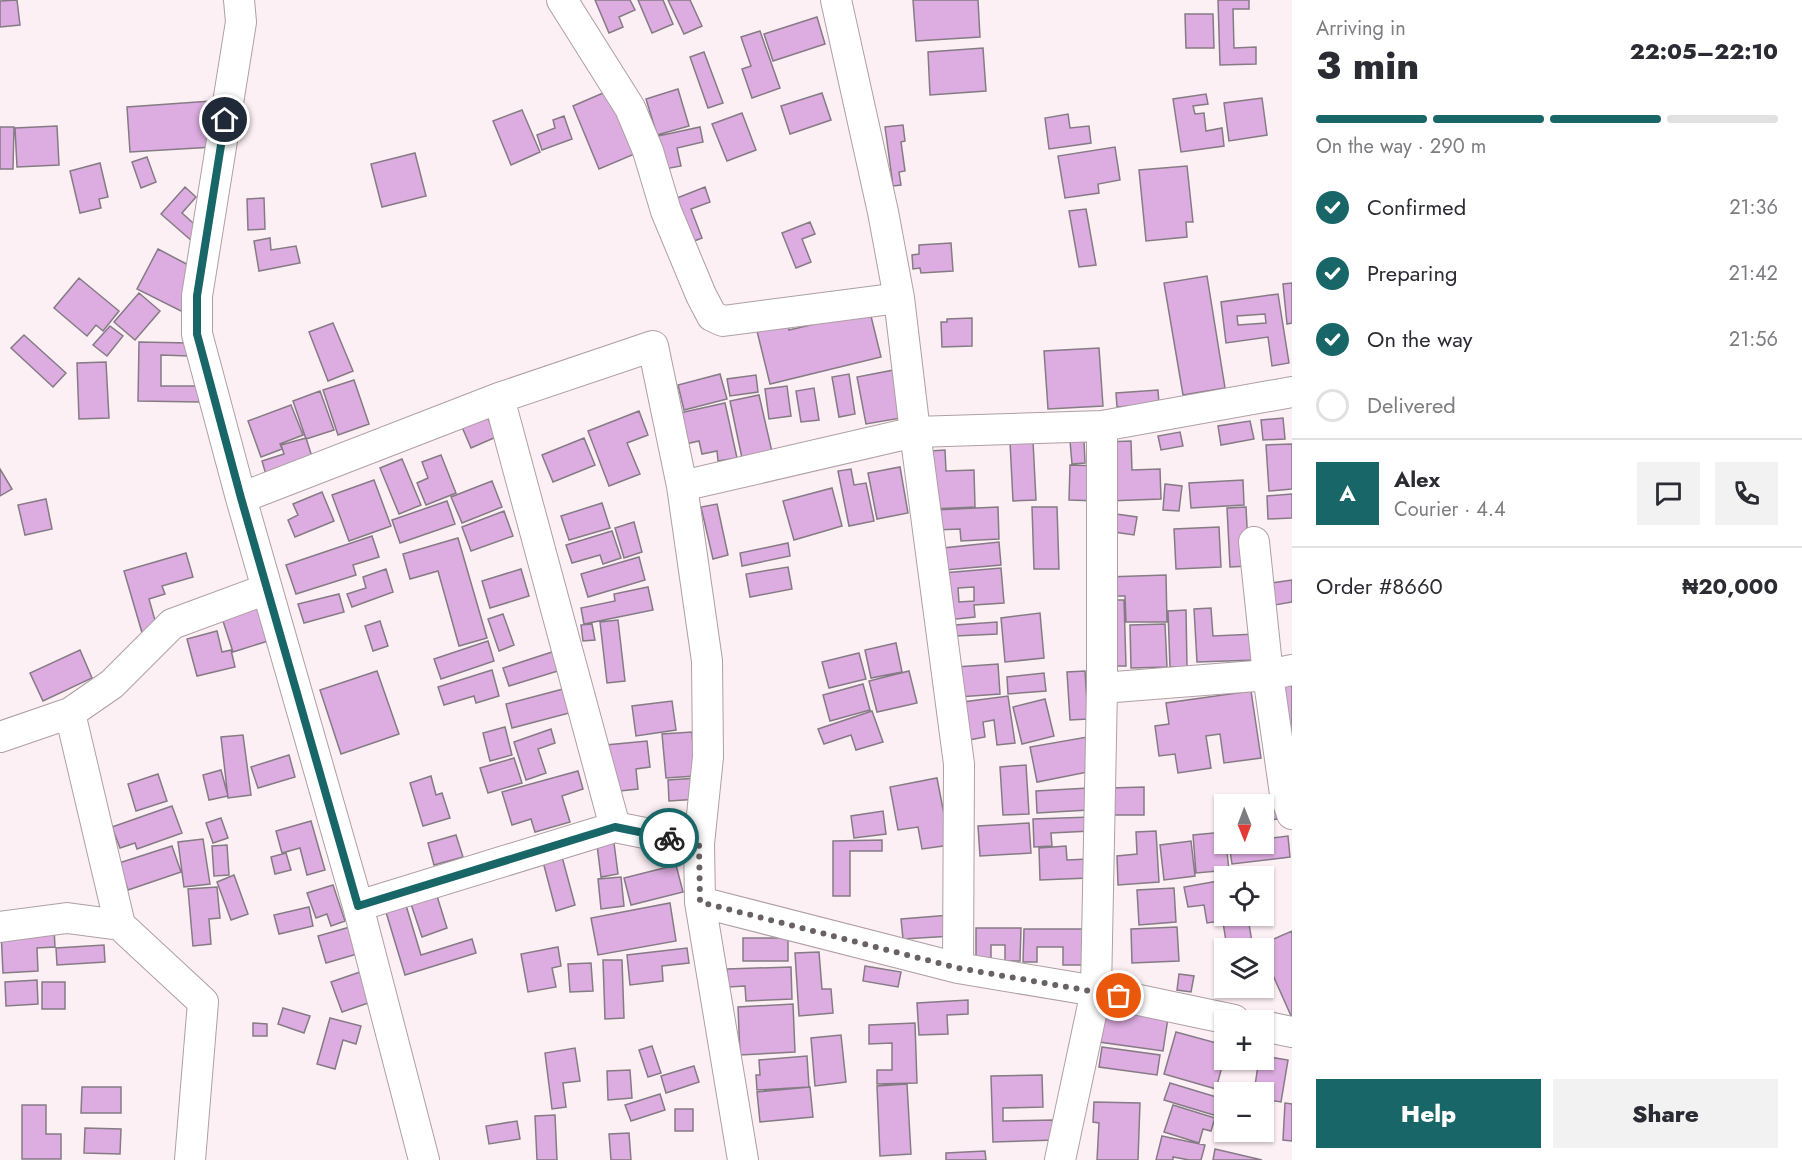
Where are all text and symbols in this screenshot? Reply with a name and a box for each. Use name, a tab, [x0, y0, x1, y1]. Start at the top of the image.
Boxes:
text: Arriving in	[1316, 14, 1406, 43]
text: 22:05–22:10	[1630, 35, 1778, 67]
text: 3 min	[1316, 37, 1419, 94]
pin	[199, 94, 250, 145]
icon: home	[208, 103, 241, 136]
text: On the way · 290 m	[1316, 132, 1486, 161]
icon: check	[1316, 191, 1349, 224]
text: Confirmed	[1367, 191, 1466, 223]
text: 21:36	[1729, 193, 1778, 222]
icon: check	[1316, 257, 1349, 290]
text: Preparing	[1367, 257, 1458, 289]
text: 21:42	[1729, 259, 1778, 288]
icon: check	[1316, 323, 1349, 356]
text: On the way	[1367, 323, 1472, 355]
text: 21:56	[1729, 325, 1778, 354]
text: Delivered	[1367, 389, 1456, 421]
button: chat	[1637, 462, 1700, 525]
button: phone	[1715, 462, 1778, 525]
text: Alex	[1394, 463, 1440, 495]
text: A	[1339, 477, 1356, 509]
text: Courier · 4.4	[1394, 495, 1506, 524]
text: Order #8660	[1316, 570, 1443, 602]
text: ₦20,000	[1682, 570, 1778, 602]
north arrow	[1214, 794, 1274, 854]
map controls	[1214, 794, 1274, 1142]
courier	[639, 808, 699, 868]
icon: bike	[653, 822, 686, 855]
button: locate	[1214, 866, 1274, 926]
button: layers	[1214, 938, 1274, 998]
pin	[1093, 970, 1144, 1021]
icon: bag	[1102, 979, 1135, 1012]
button: +	[1214, 1010, 1274, 1070]
button: Help	[1316, 1079, 1541, 1148]
button: Share	[1553, 1079, 1778, 1148]
button: −	[1214, 1082, 1274, 1142]

